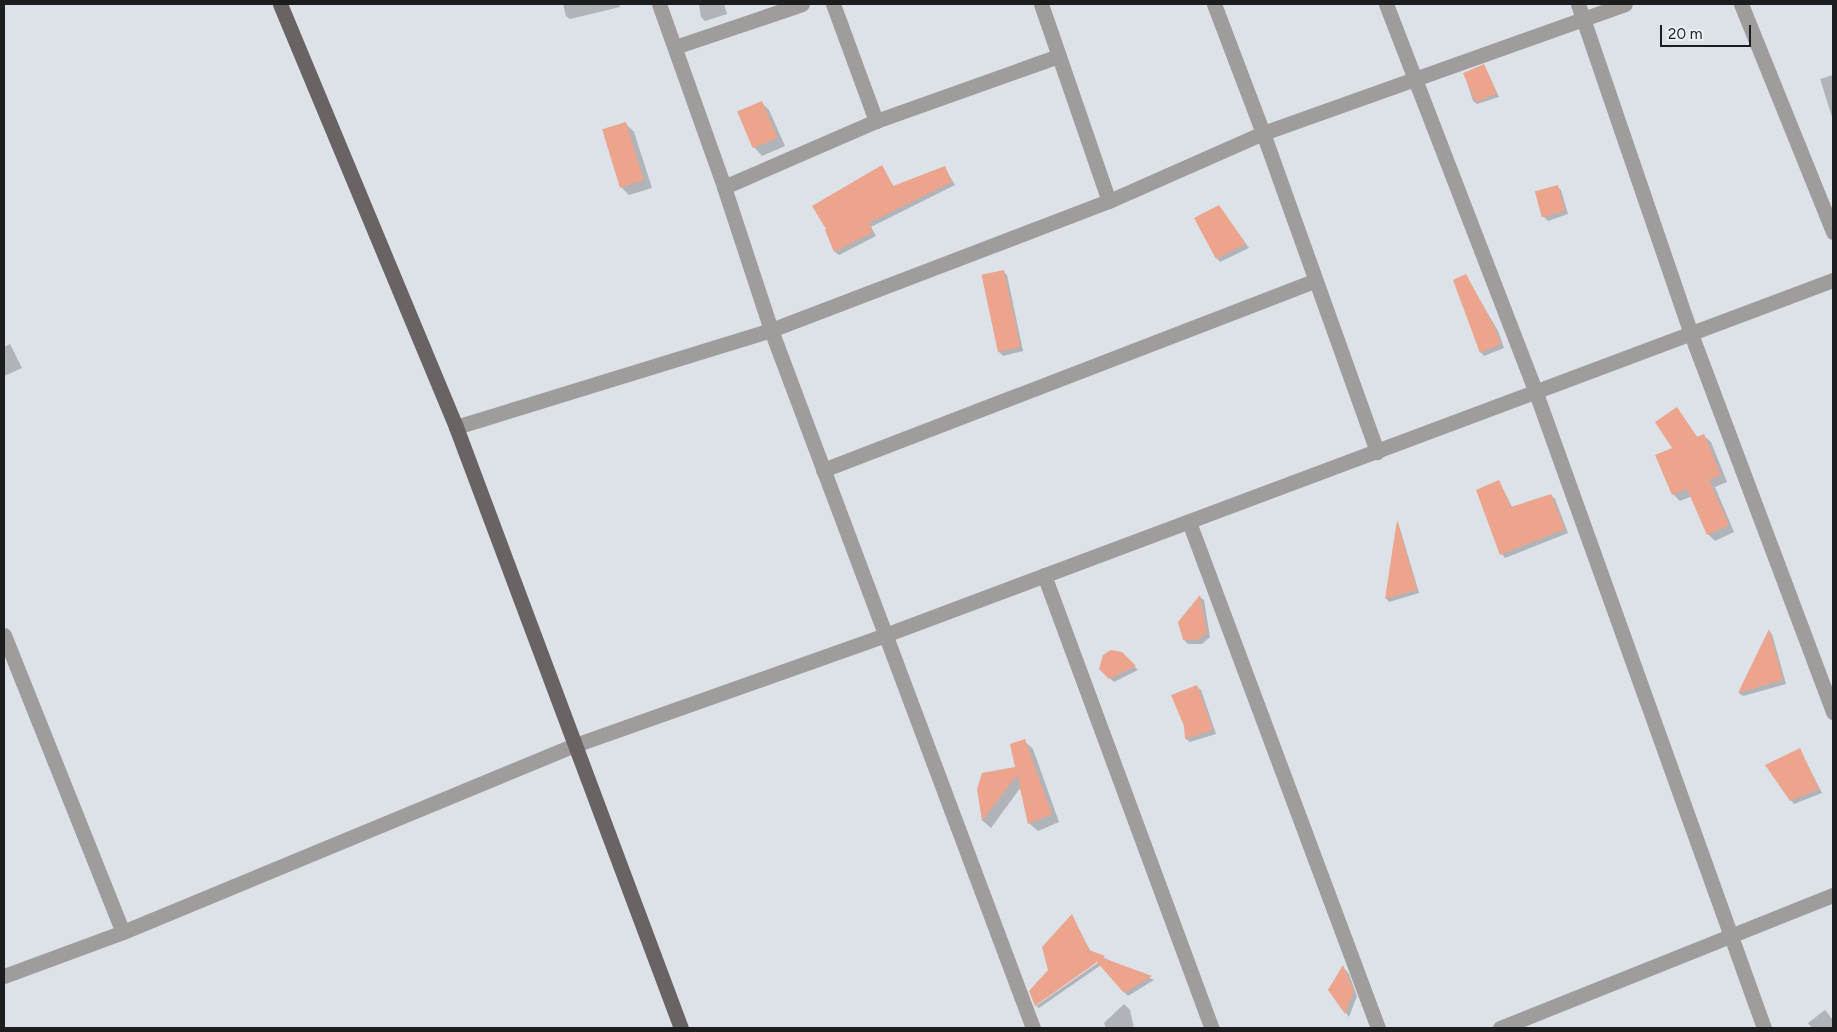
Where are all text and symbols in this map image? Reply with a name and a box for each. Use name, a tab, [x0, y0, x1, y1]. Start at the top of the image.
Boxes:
scale bar	[1662, 15, 1753, 47]
text: 20 m	[1668, 25, 1702, 43]

